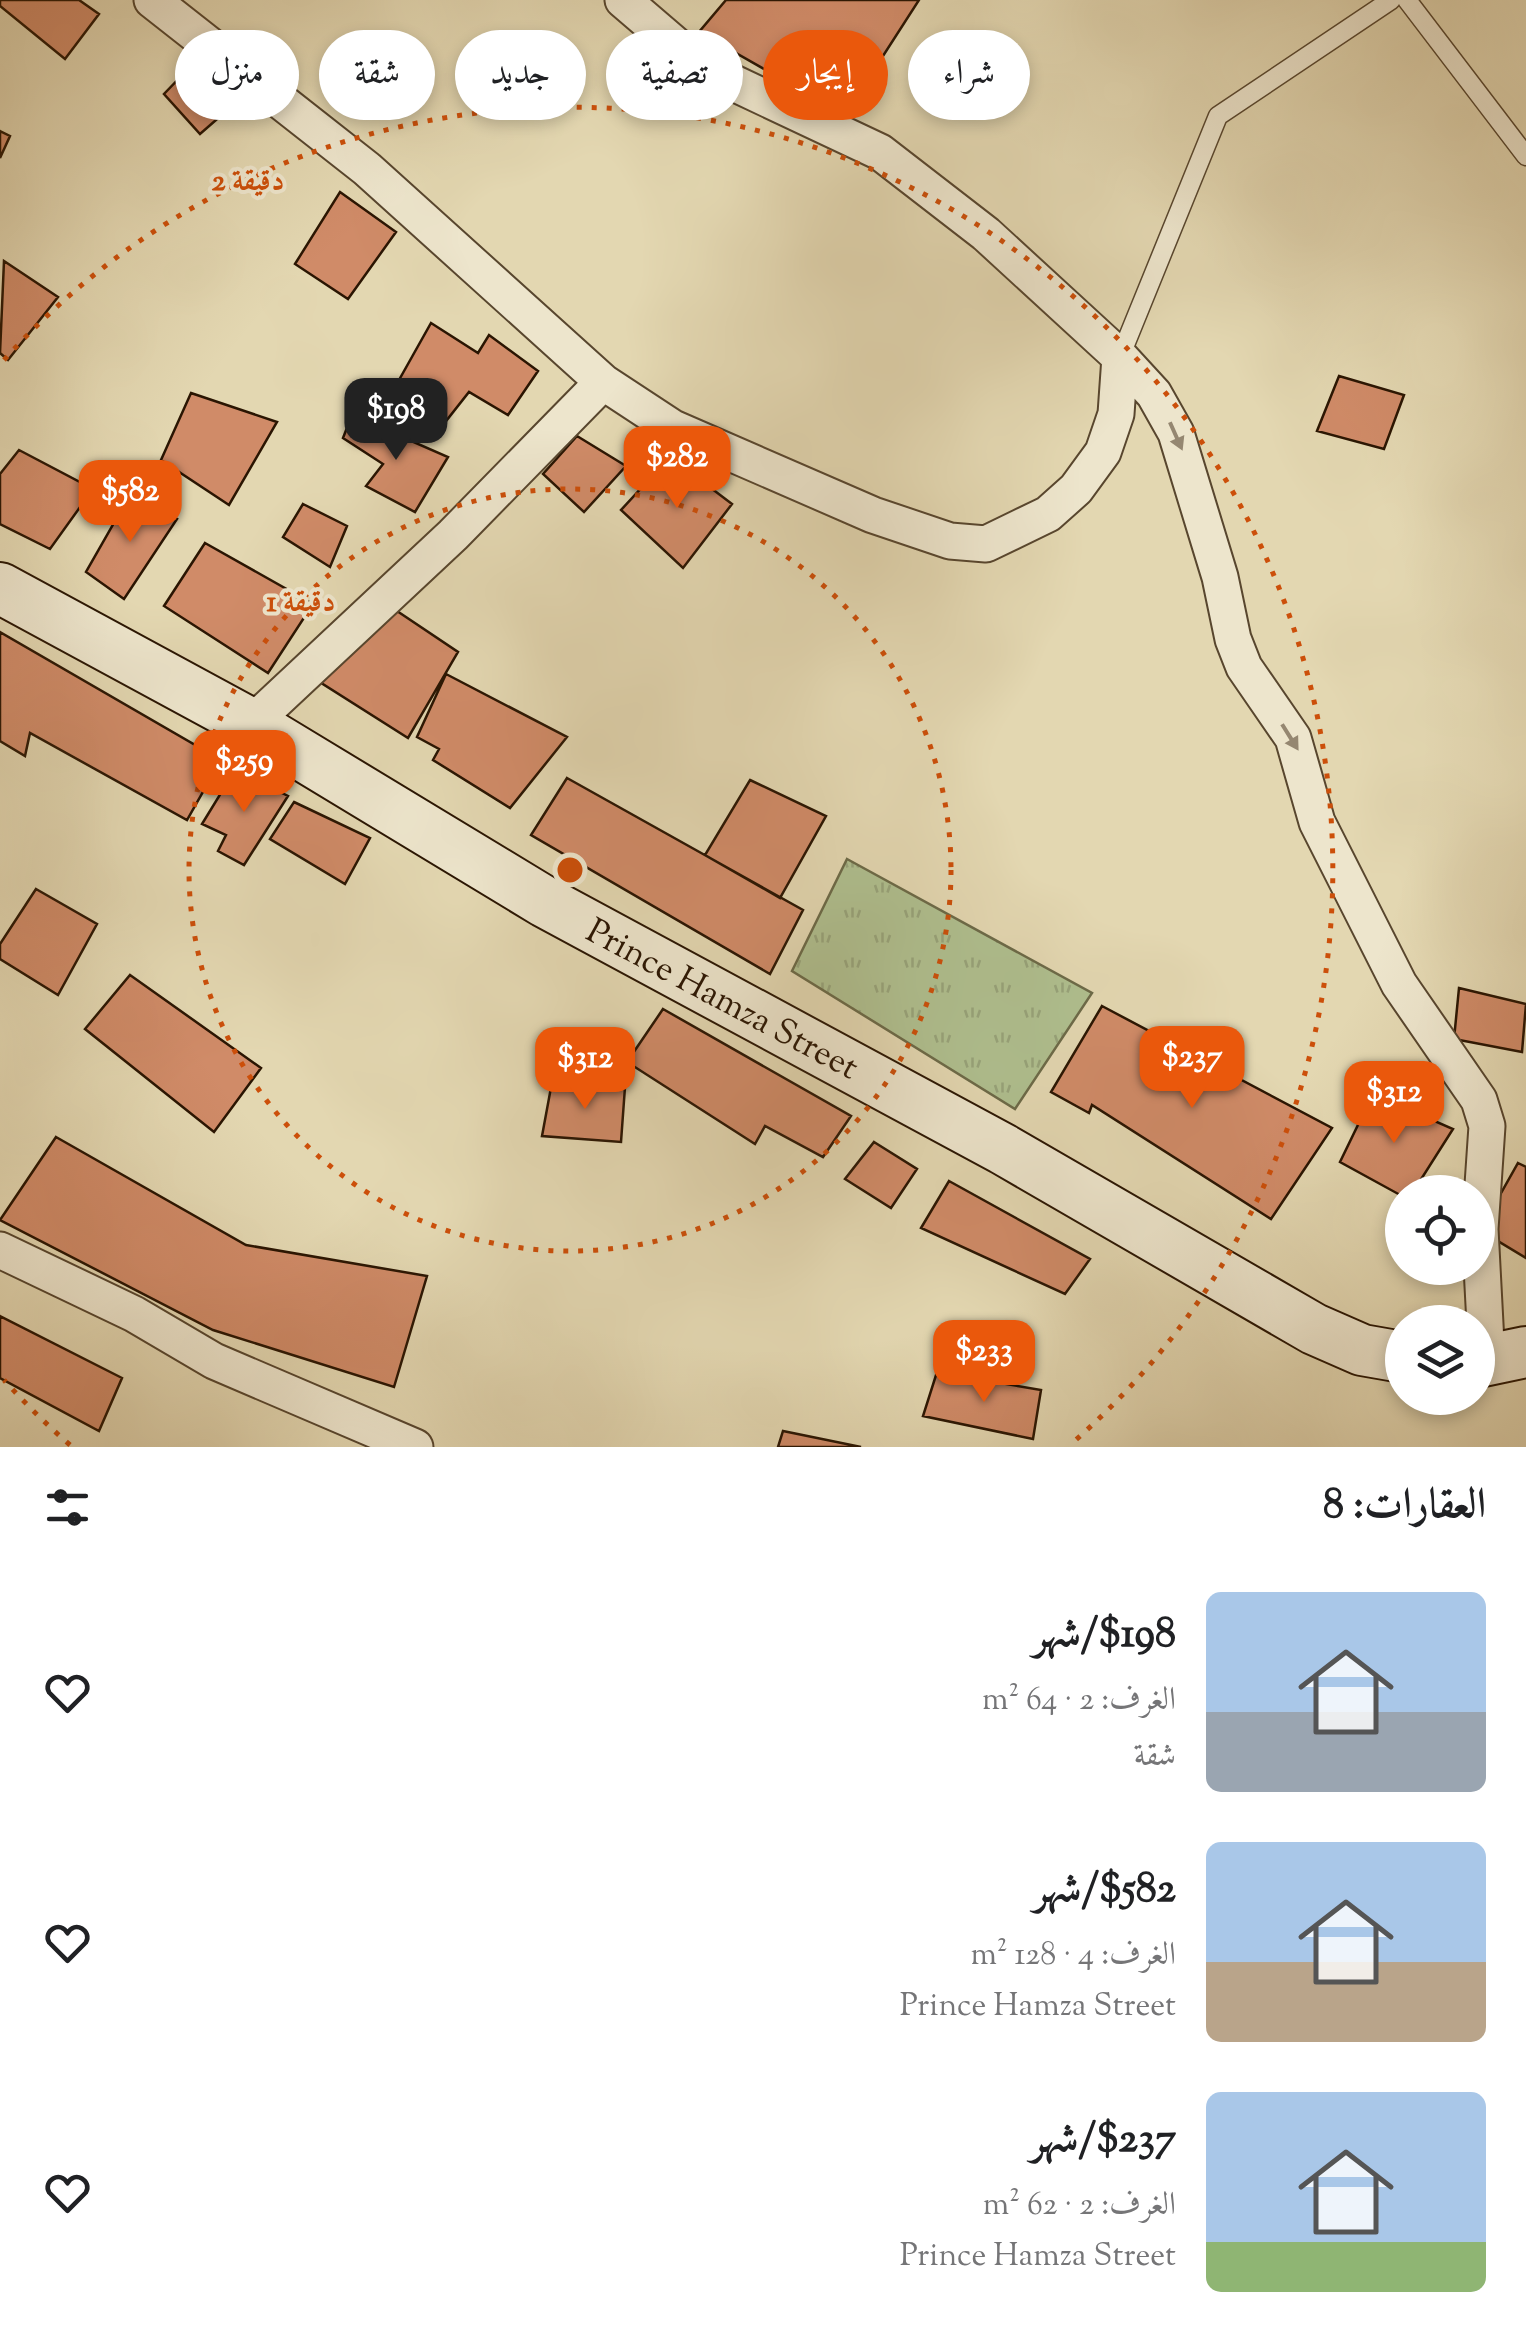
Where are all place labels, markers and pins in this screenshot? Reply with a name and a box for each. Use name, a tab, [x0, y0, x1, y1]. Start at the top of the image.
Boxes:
pin: $198	[337, 378, 455, 463]
pin: $282	[618, 426, 736, 511]
pin: $582	[71, 460, 189, 545]
pin: $259	[185, 730, 303, 815]
centre of rings	[552, 852, 588, 888]
pin: $237	[1133, 1026, 1251, 1111]
pin: $312	[526, 1027, 644, 1112]
pin: $312	[1335, 1061, 1453, 1146]
pin: $233	[925, 1320, 1043, 1405]

